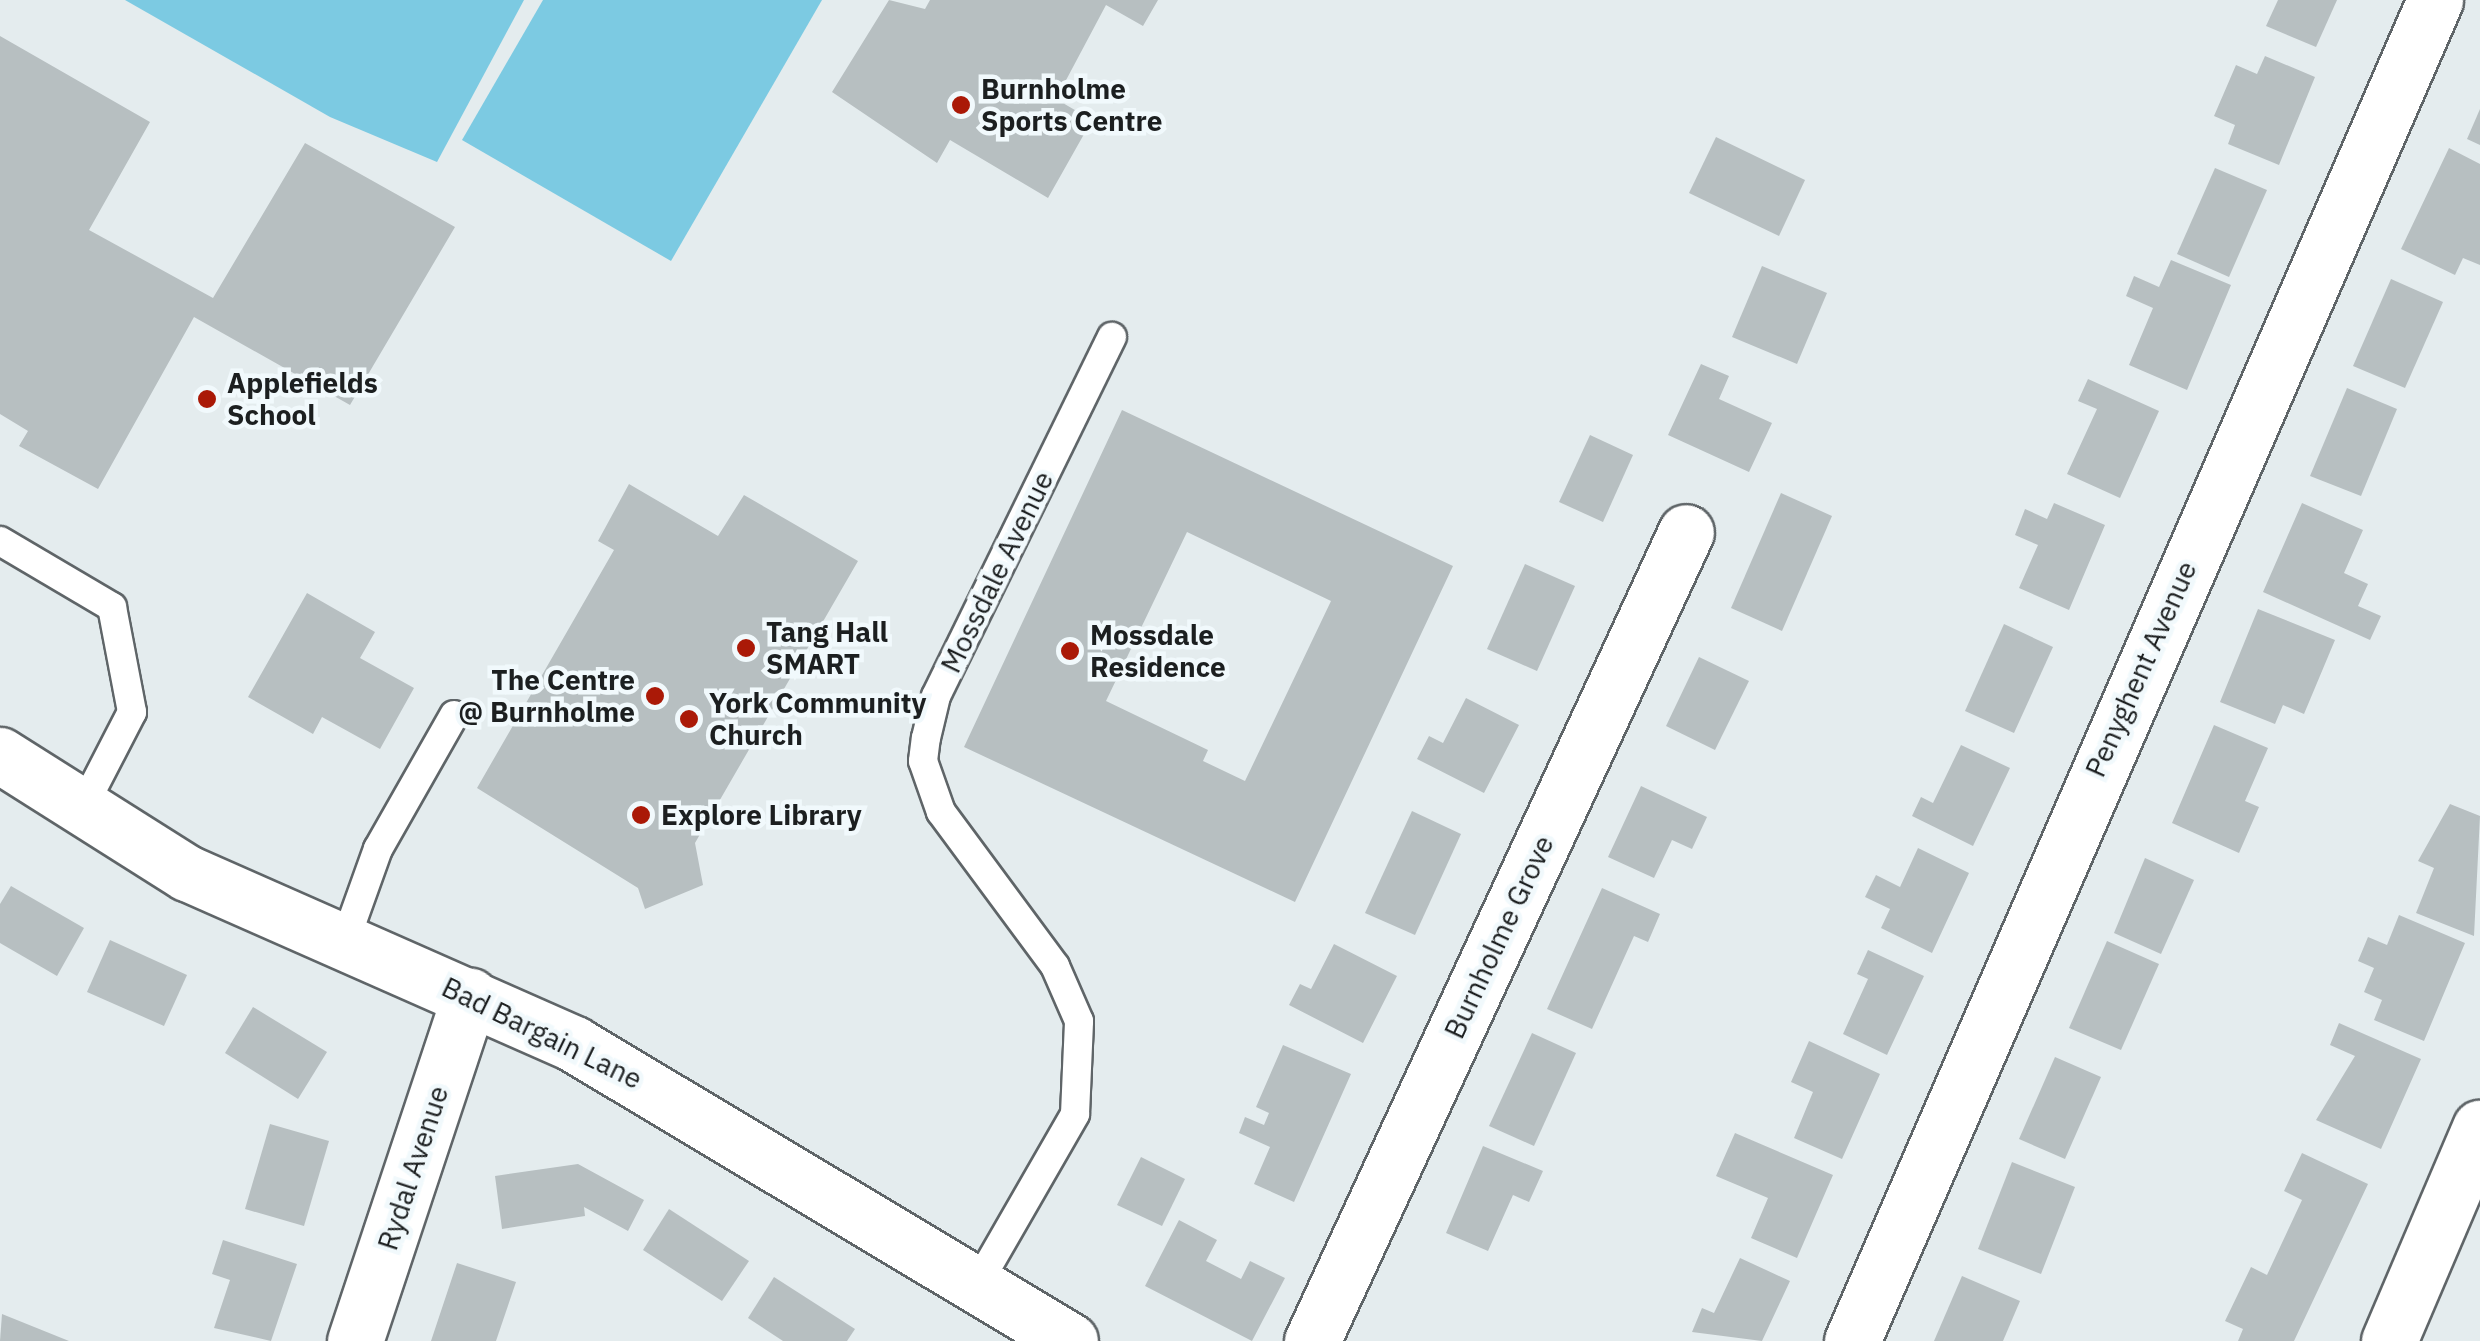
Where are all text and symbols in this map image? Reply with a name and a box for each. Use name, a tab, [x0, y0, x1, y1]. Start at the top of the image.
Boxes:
place label: Burnholme Sports Centre	[981, 72, 1162, 138]
marker: Burnholme Sports Centre	[950, 94, 972, 116]
place label: Applefields School	[227, 366, 378, 432]
marker: Applefields School	[196, 388, 218, 410]
street label: Mossdale Avenue	[934, 466, 1060, 678]
street label: Penyghent Avenue	[2078, 556, 2204, 782]
place label: Tang Hall SMART	[766, 615, 888, 681]
place label: Mossdale Residence	[1090, 618, 1226, 684]
marker: Tang Hall SMART	[735, 637, 757, 659]
marker: Mossdale Residence	[1059, 640, 1081, 662]
place label: The Centre @ Burnholme	[458, 663, 635, 729]
marker: The Centre @ Burnholme	[644, 685, 666, 707]
place label: York Community Church	[709, 686, 927, 752]
marker: York Community Church	[678, 708, 700, 730]
place label: Explore Library	[661, 798, 862, 832]
marker: Explore Library	[630, 804, 652, 826]
street label: Burnholme Grove	[1437, 830, 1561, 1044]
street label: Bad Bargain Lane	[437, 970, 647, 1096]
street label: Rydal Avenue	[371, 1082, 455, 1254]

